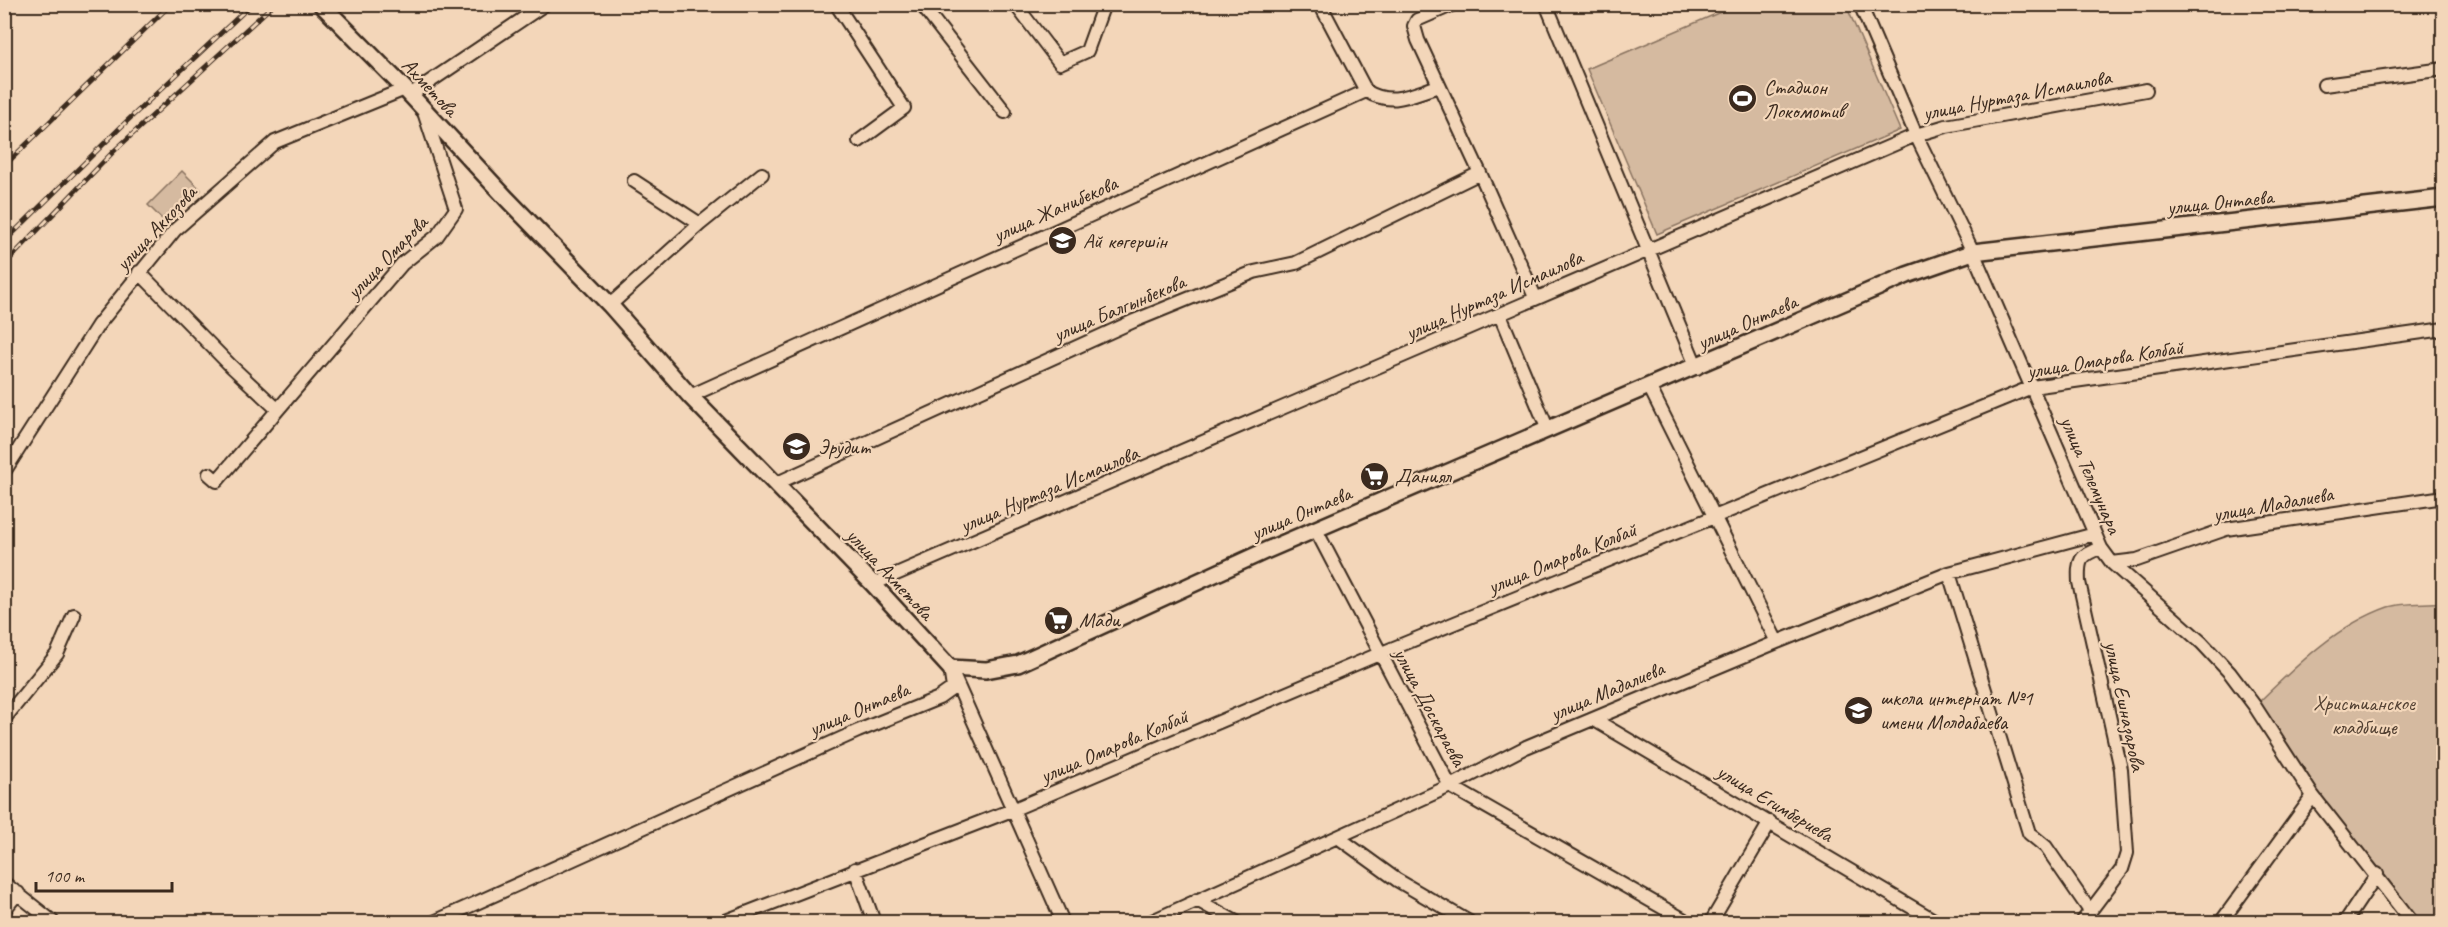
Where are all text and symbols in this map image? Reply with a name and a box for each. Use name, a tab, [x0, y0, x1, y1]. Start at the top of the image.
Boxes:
street label: Ахметова	[396, 52, 465, 124]
street label: улица Нуртаза Исмаилова	[1919, 64, 2115, 126]
place label: Стадион Локомотив	[1764, 74, 1849, 124]
sports icon: Стадион Локомотив	[1727, 83, 1759, 115]
street label: улица Жанибекова	[987, 169, 1123, 249]
street label: улица Аккозова	[109, 178, 204, 278]
street label: улица Онтаева	[2164, 183, 2277, 221]
street label: улица Омарова	[339, 208, 435, 306]
school or university icon: Ай көгершін	[1046, 225, 1078, 257]
place label: Ай көгершін	[1083, 228, 1168, 254]
street label: улица Нуртаза Исмаилова	[1399, 243, 1588, 347]
street label: улица Балгынбекова	[1047, 268, 1191, 348]
street label: улица Онтаева	[1691, 287, 1803, 356]
street label: улица Омарова Колбай	[2023, 334, 2186, 385]
street label: улица Телемунара	[2054, 410, 2128, 539]
school or university icon: Эрудит	[781, 431, 813, 463]
place label: Эрудит	[818, 434, 872, 460]
street label: улица Нуртаза Исмаилова	[954, 439, 1144, 539]
supermarket icon: Даниял	[1358, 460, 1390, 492]
place label: Даниял	[1395, 463, 1453, 489]
street label: улица Онтаева	[1245, 479, 1357, 547]
street label: улица Мадалиева	[2209, 480, 2336, 528]
street label: улица Омарова Колбай	[1482, 516, 1641, 600]
street label: улица Ахметова	[839, 521, 941, 627]
supermarket icon: Мади	[1042, 604, 1074, 636]
place label: Мади	[1079, 607, 1122, 633]
street label: улица Ешназарова	[2098, 637, 2152, 775]
street label: улица Доскараева	[1387, 642, 1473, 772]
street label: улица Мадалиева	[1544, 655, 1669, 727]
street label: улица Онтаева	[803, 675, 915, 743]
place label: школа интернат №1 имени Молдабаева	[1880, 685, 2034, 735]
park label: Христианское кладбище	[2313, 690, 2416, 740]
school or university icon: школа интернат №1 имени Молдабаева	[1843, 694, 1875, 726]
street label: улица Омарова Колбай	[1034, 703, 1193, 790]
street label: улица Егимбериева	[1711, 757, 1839, 849]
scale bar	[36, 855, 172, 893]
text: 100 m	[45, 865, 86, 887]

